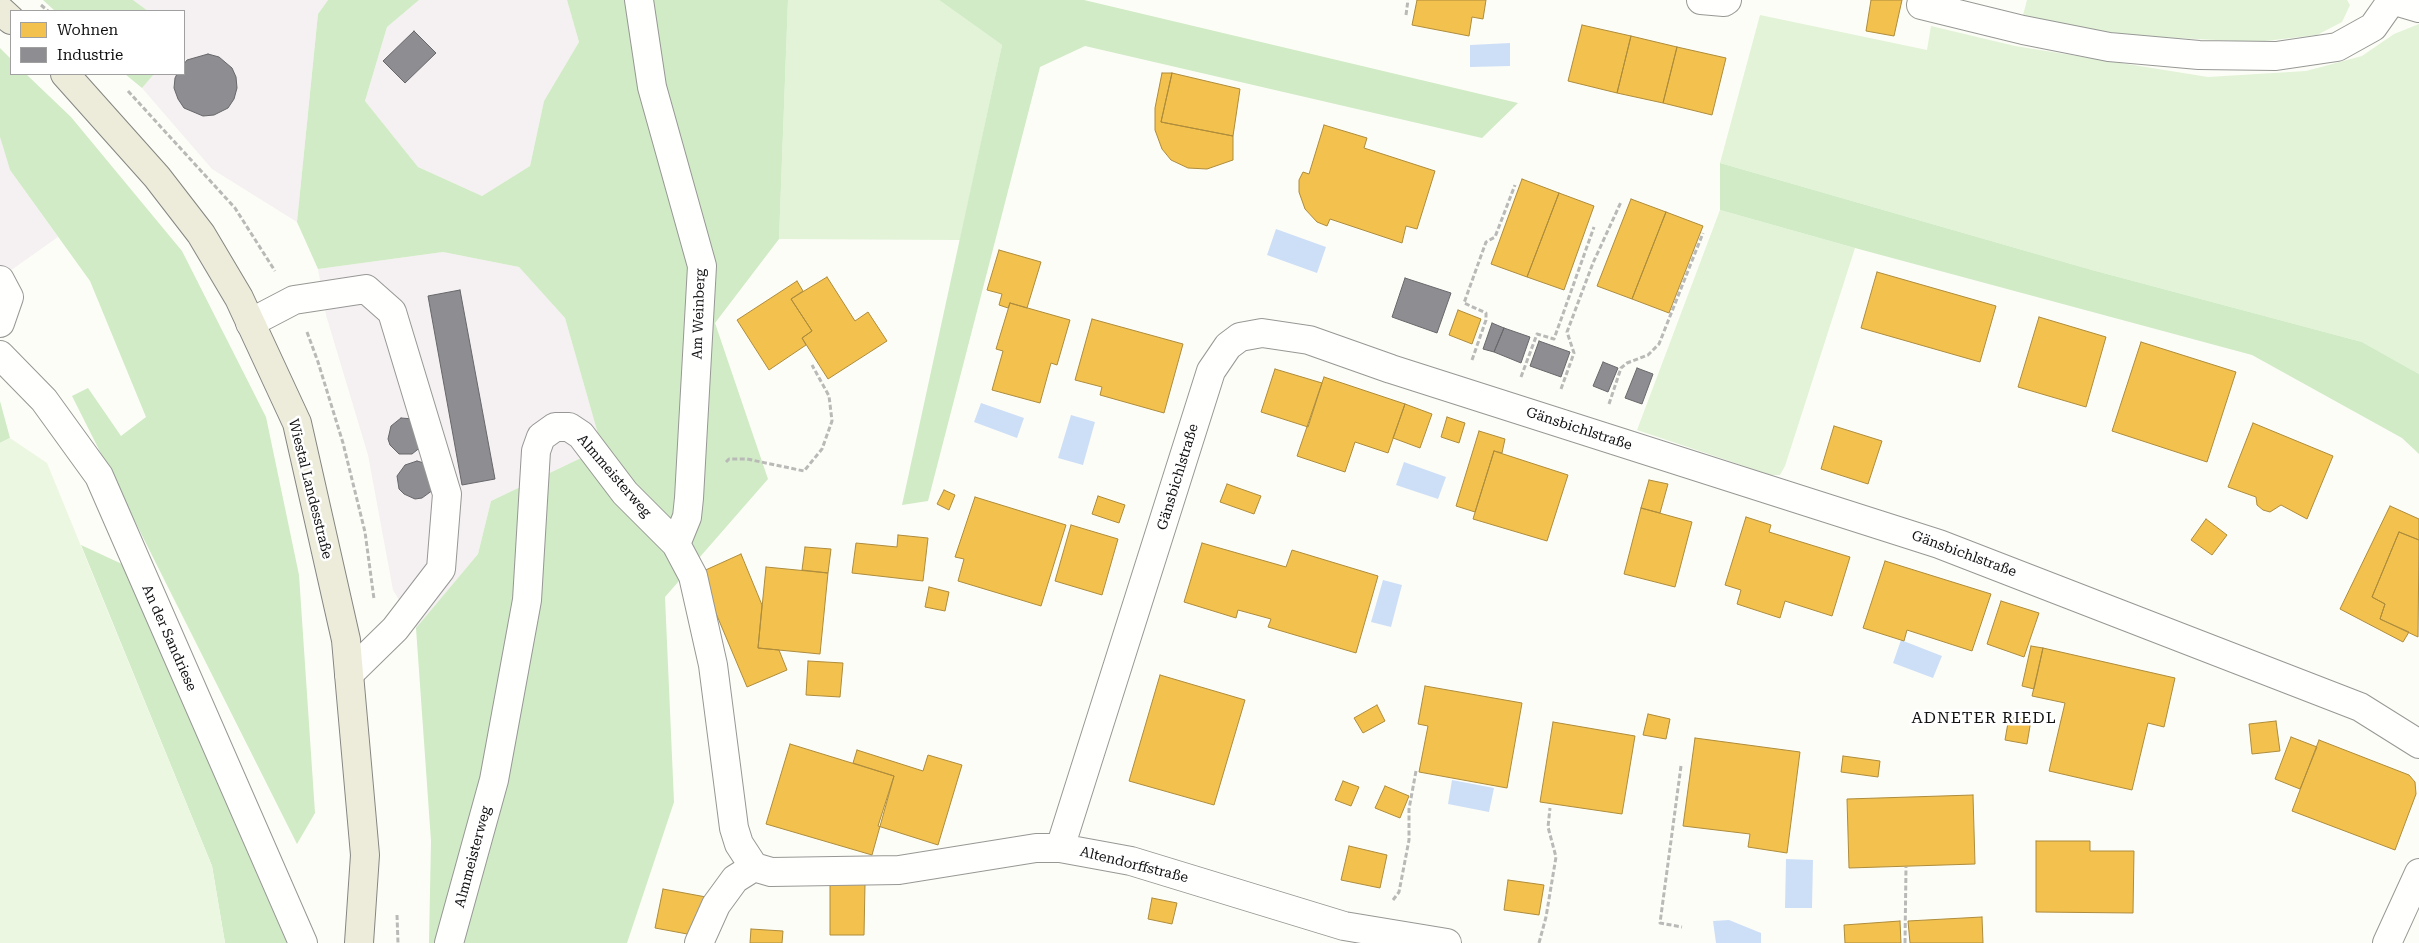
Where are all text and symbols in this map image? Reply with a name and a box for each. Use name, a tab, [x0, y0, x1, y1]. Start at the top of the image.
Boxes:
legend	[10, 10, 185, 75]
text: Wohnen	[57, 21, 118, 39]
text: Industrie	[57, 46, 123, 64]
street label: Am Weinberg	[689, 268, 709, 360]
street label: Gänsbichlstraße	[1524, 404, 1634, 454]
street label: Wiestal Landesstraße	[284, 417, 336, 561]
street label: Gänsbichlstraße	[1154, 422, 1202, 532]
street label: Almmeisterweg	[573, 431, 655, 521]
street label: Gänsbichlstraße	[1909, 527, 2019, 581]
street label: An der Sandriese	[138, 582, 200, 694]
district label: ADNETER RIEDL	[1910, 708, 2058, 728]
street label: Almmeisterweg	[451, 804, 495, 910]
street label: Altendorffstraße	[1078, 843, 1190, 887]

